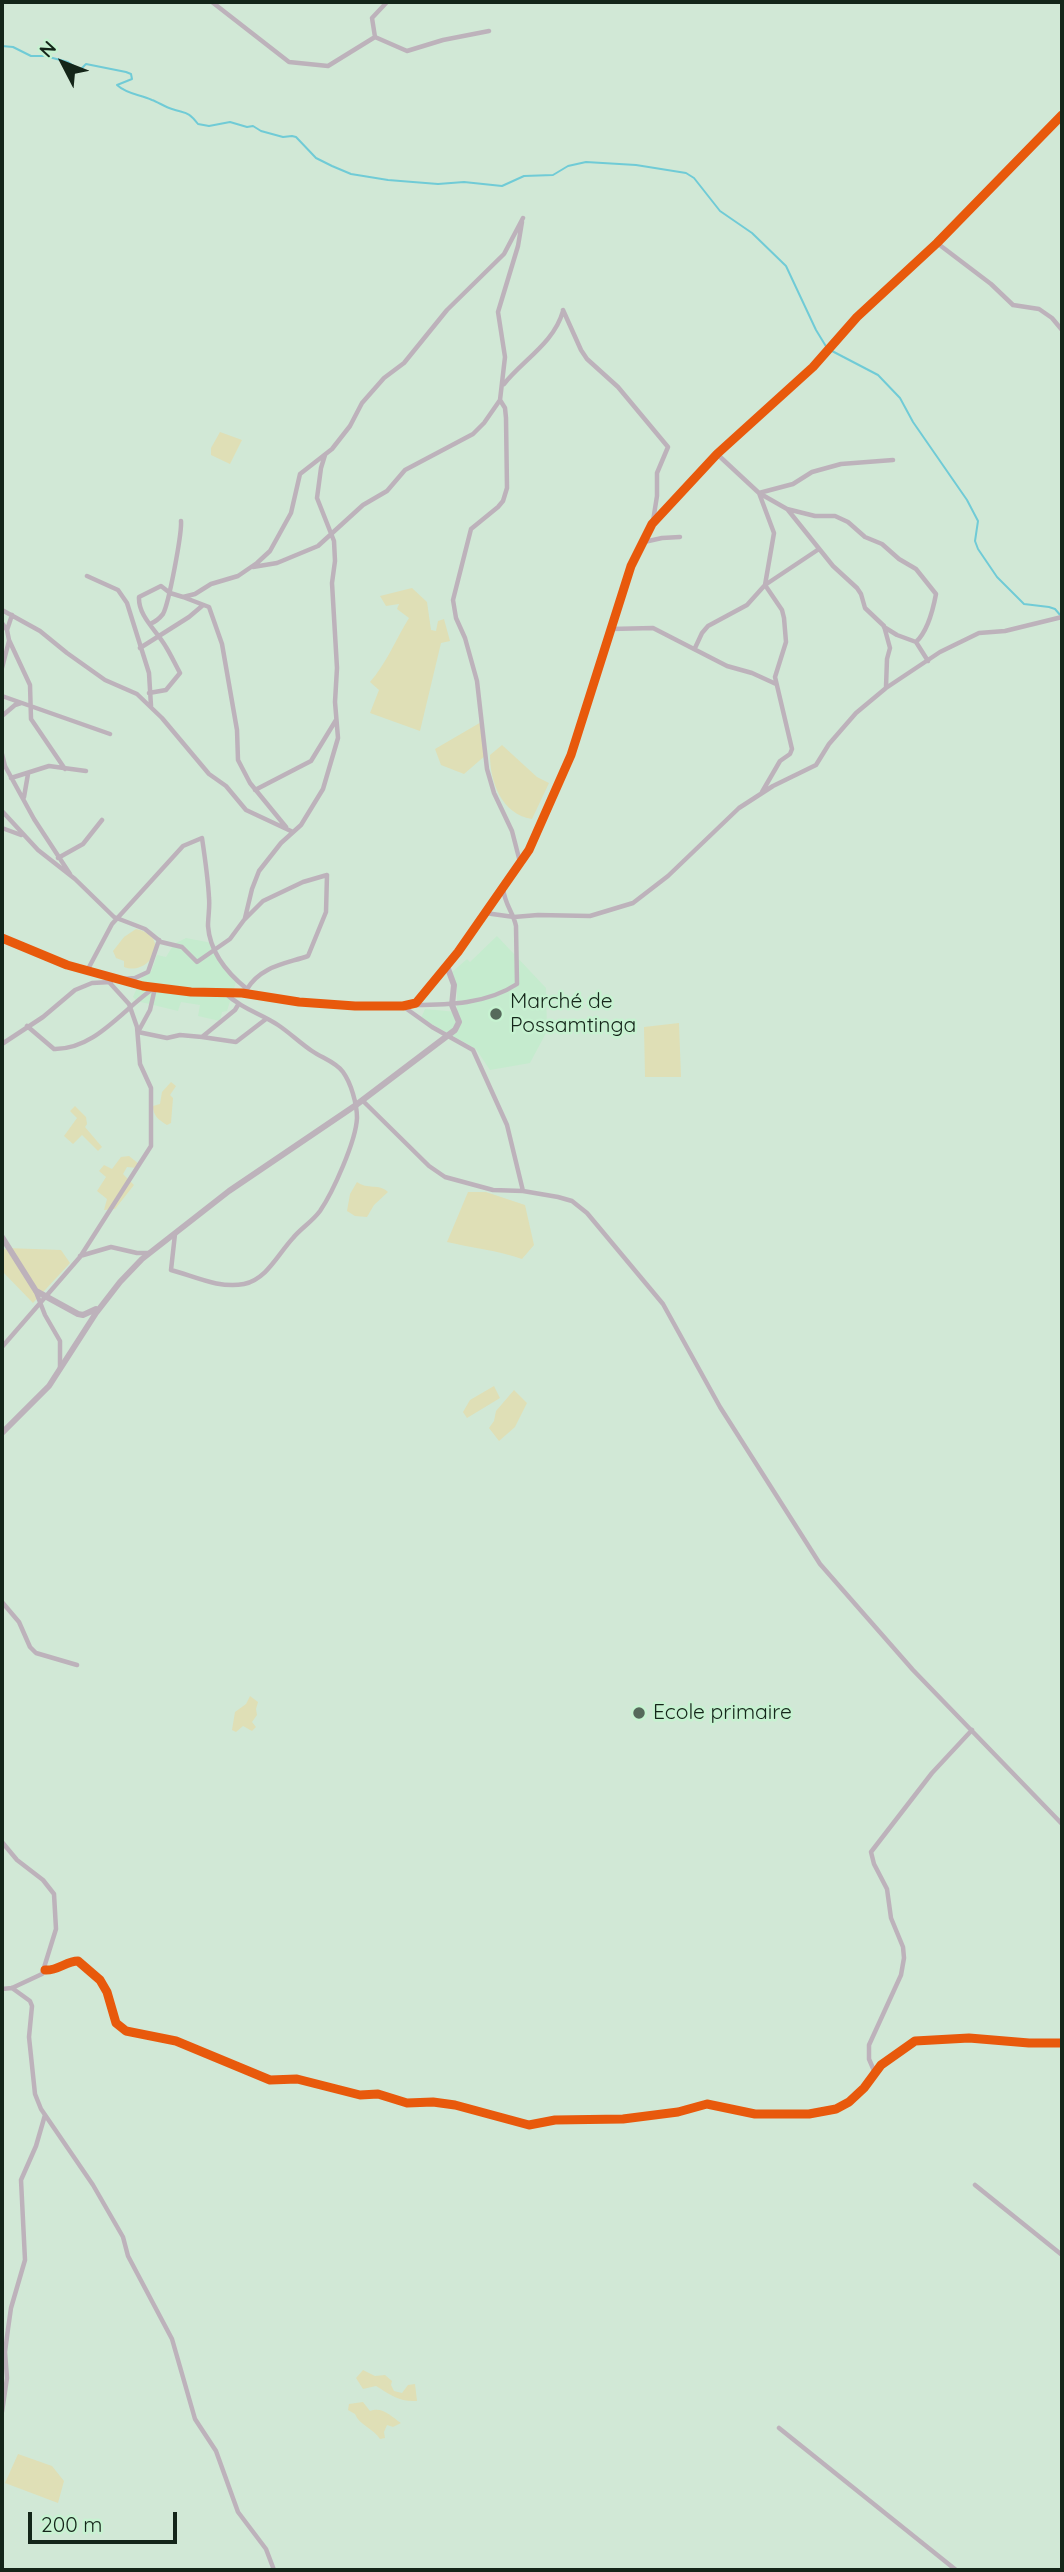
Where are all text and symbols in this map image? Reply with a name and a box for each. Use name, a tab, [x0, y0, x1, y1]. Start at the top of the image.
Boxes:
north arrow	[28, 28, 98, 98]
text: N	[34, 36, 61, 62]
place label: Marché de Possamtinga	[510, 989, 636, 1039]
marker: Marché de Possamtinga	[488, 1006, 504, 1022]
place label: Ecole primaire	[653, 1700, 792, 1726]
marker: Ecole primaire	[631, 1705, 647, 1721]
scale bar	[32, 2498, 180, 2542]
text: 200 m	[41, 2511, 103, 2537]

